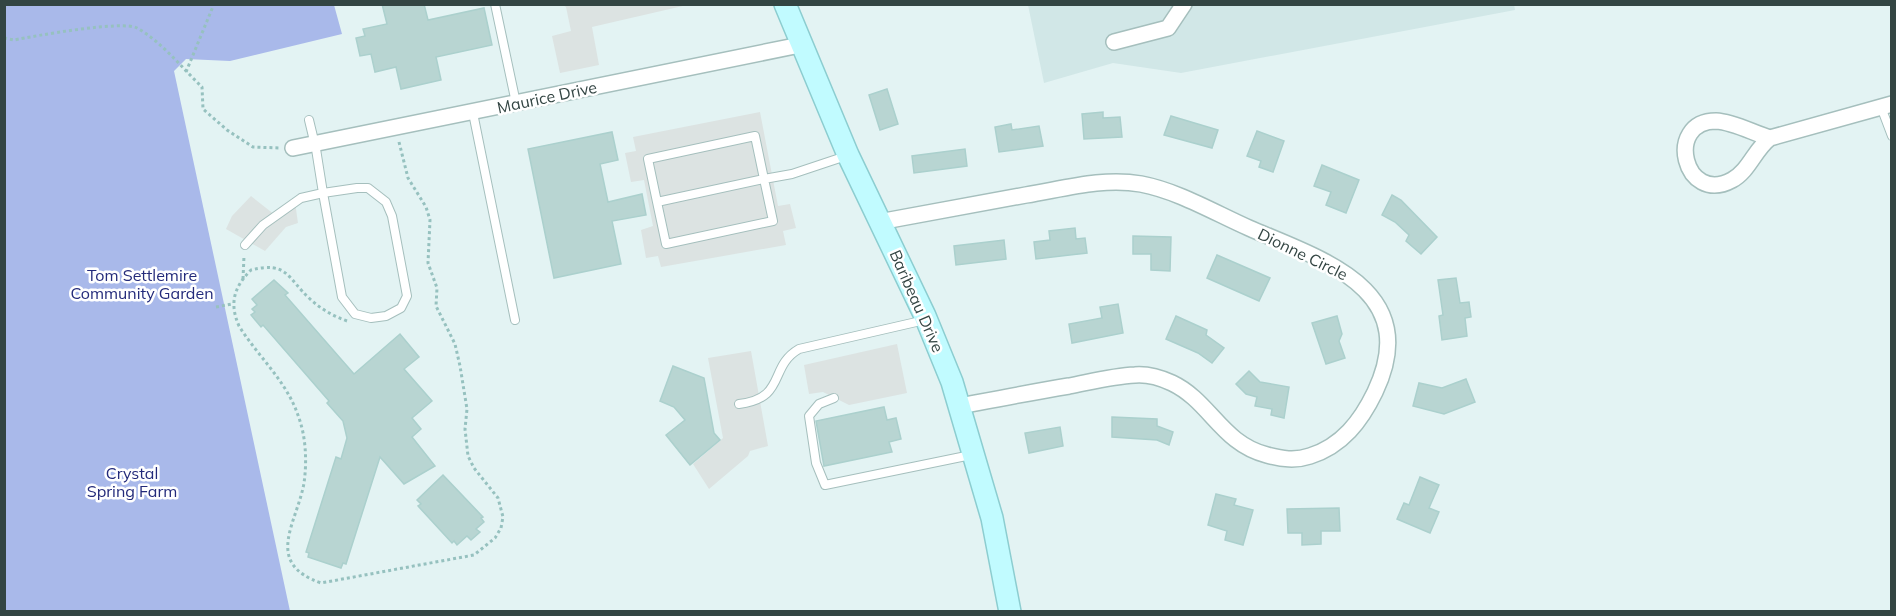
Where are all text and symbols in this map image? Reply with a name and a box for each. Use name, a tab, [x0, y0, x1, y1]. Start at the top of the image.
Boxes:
street label: Maurice Drive	[495, 77, 599, 117]
street label: Dionne Circle	[1255, 224, 1351, 284]
street label: Baribeau Drive	[885, 247, 949, 355]
park label: Tom Settlemire Community Garden	[70, 265, 214, 303]
park label: Crystal Spring Farm	[87, 463, 177, 501]

